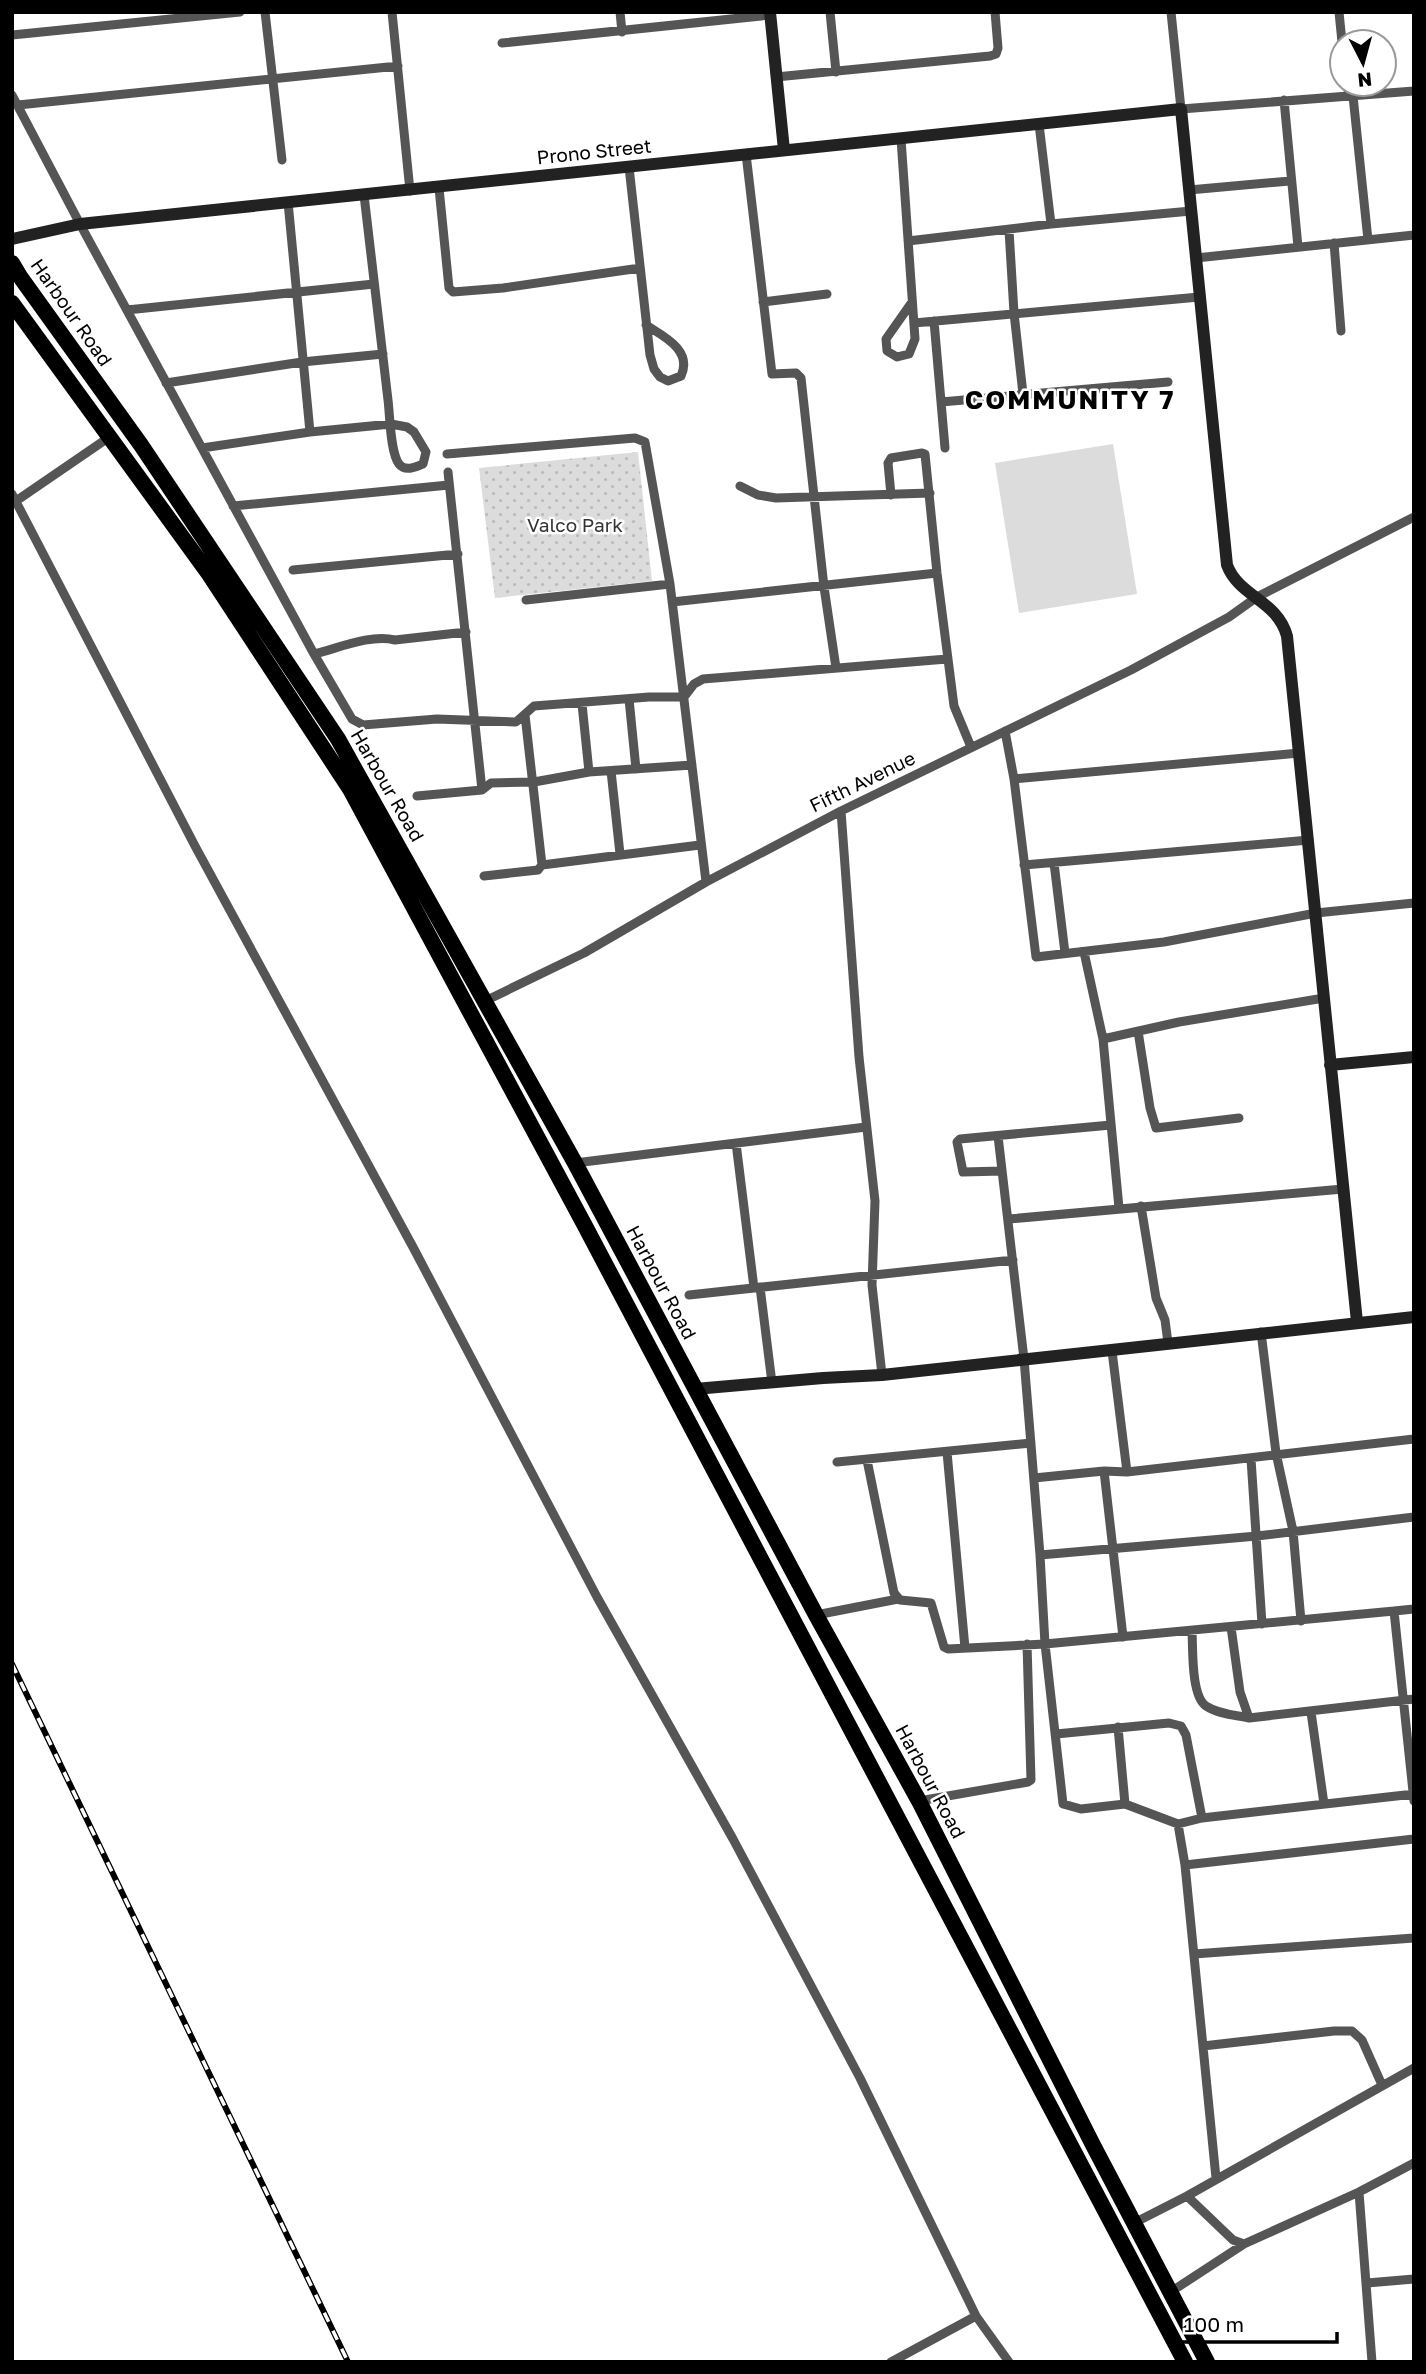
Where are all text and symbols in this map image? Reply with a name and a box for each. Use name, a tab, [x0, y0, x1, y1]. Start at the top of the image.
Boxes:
north arrow	[1328, 28, 1398, 98]
text: N	[1356, 68, 1373, 93]
street label: Prono Street	[536, 134, 652, 168]
street label: Harbour Road	[26, 254, 118, 370]
district label: COMMUNITY 7	[965, 384, 1175, 415]
park label: Valco Park	[527, 513, 623, 536]
street label: Harbour Road	[347, 725, 429, 845]
street label: Fifth Avenue	[805, 746, 919, 816]
street label: Harbour Road	[622, 1221, 702, 1343]
street label: Harbour Road	[891, 1720, 971, 1842]
scale bar	[1174, 2300, 1337, 2344]
text: 100 m	[1184, 2311, 1244, 2337]

